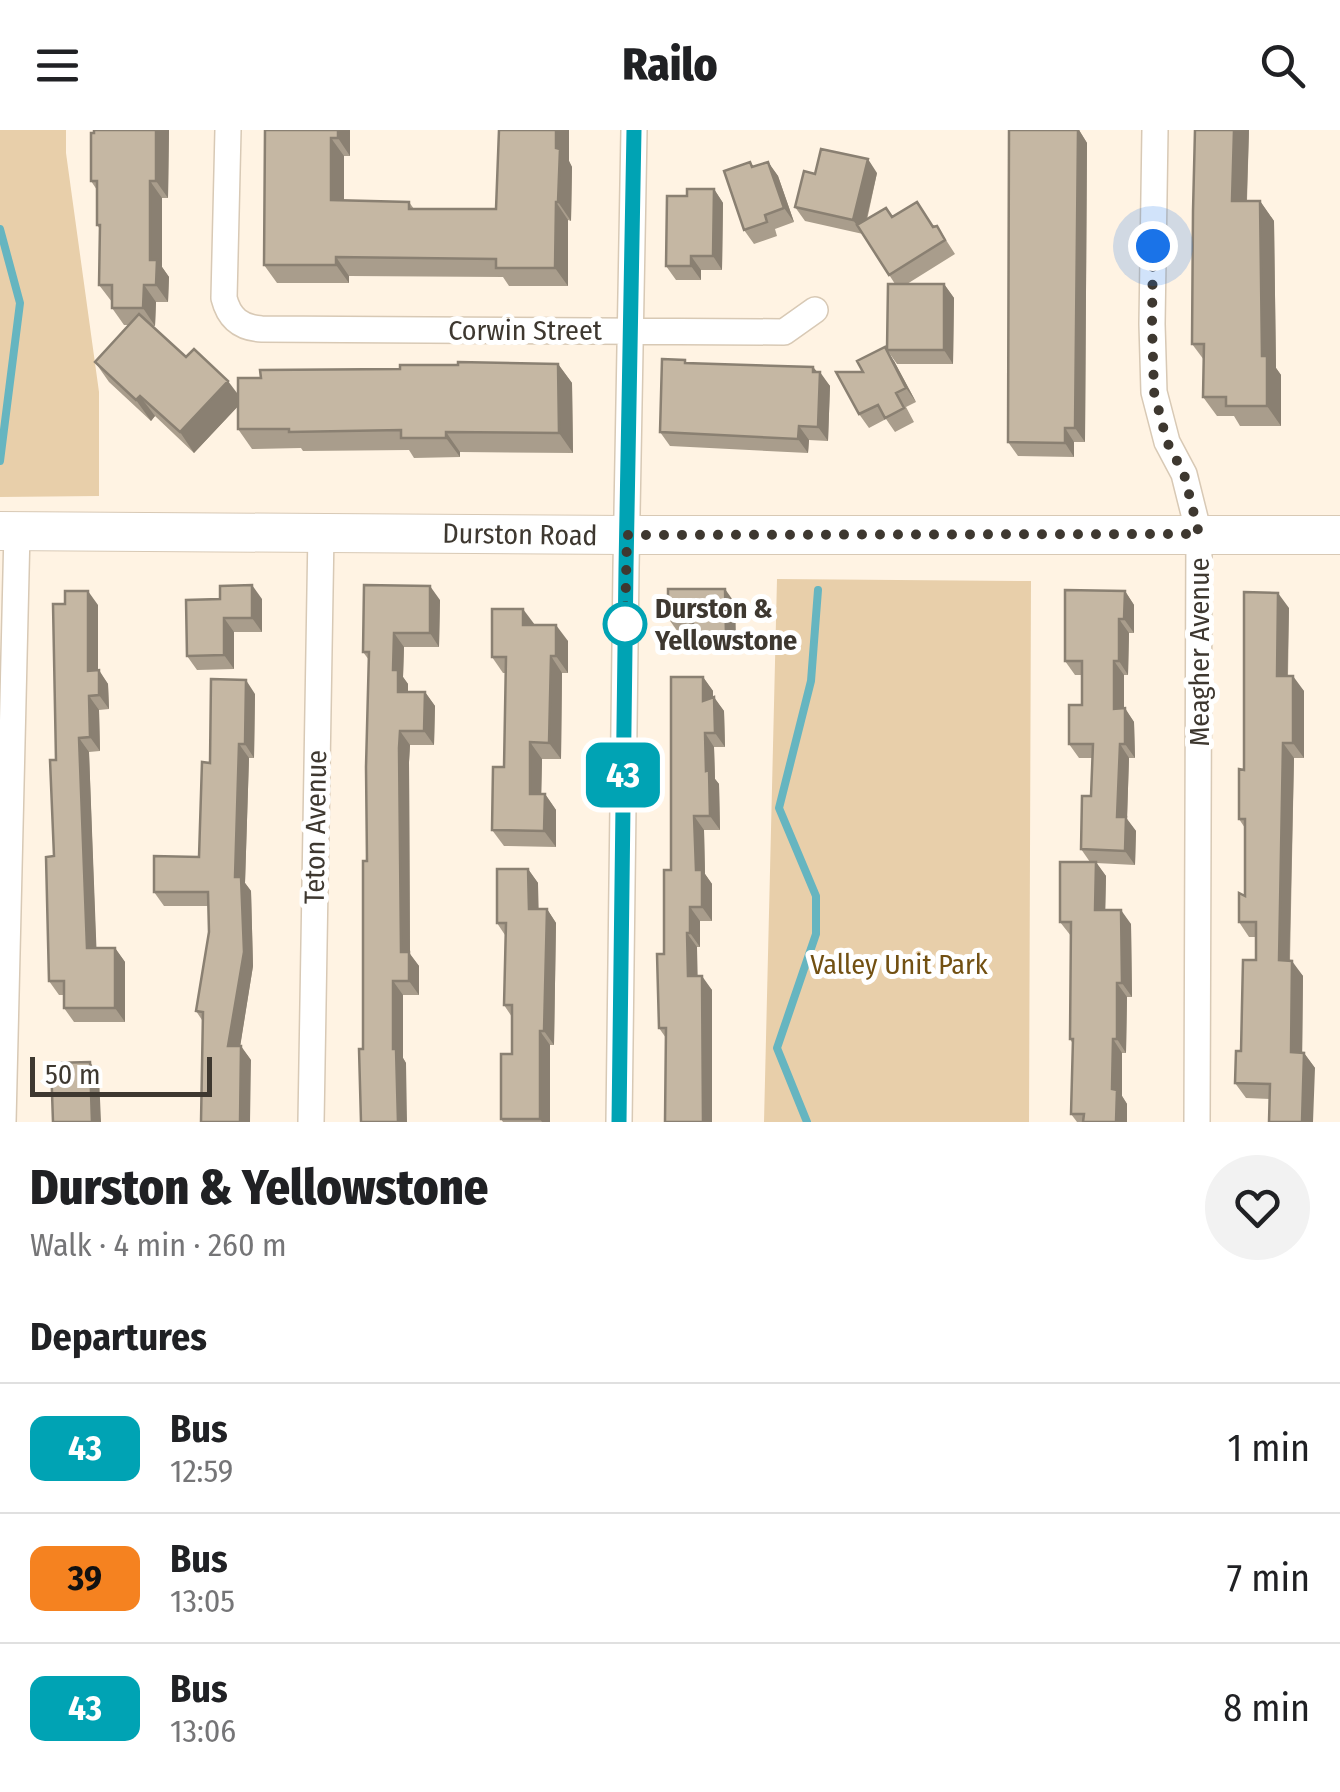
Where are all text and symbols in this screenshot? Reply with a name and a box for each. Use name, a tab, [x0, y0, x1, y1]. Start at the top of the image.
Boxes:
icon: menu	[30, 38, 85, 93]
text: Railo	[622, 38, 718, 92]
icon: search	[1255, 38, 1310, 93]
your location	[1128, 221, 1178, 271]
street label: Corwin Street	[448, 314, 603, 347]
street label: Durston Road	[442, 517, 598, 552]
street label: Meagher Avenue	[1183, 557, 1216, 747]
place label: Durston & Yellowstone	[654, 592, 797, 657]
marker: Durston & Yellowstone	[604, 603, 646, 645]
line badge: 43	[578, 742, 668, 808]
street label: Teton Avenue	[298, 750, 333, 904]
text: 43	[606, 754, 640, 796]
park label: Valley Unit Park	[810, 948, 989, 981]
scale bar	[30, 1052, 212, 1096]
text: 50 m	[45, 1058, 101, 1091]
button: heart	[1205, 1155, 1310, 1260]
text: Durston & Yellowstone	[30, 1159, 488, 1217]
text: Walk · 4 min · 260 m	[30, 1226, 287, 1264]
text: Departures	[30, 1314, 207, 1360]
text: Bus	[170, 1406, 228, 1452]
text: 1 min	[1227, 1425, 1310, 1471]
text: 43	[68, 1427, 102, 1469]
text: 12:59	[170, 1452, 233, 1490]
text: Bus	[170, 1536, 228, 1582]
text: 7 min	[1227, 1555, 1310, 1601]
text: 39	[68, 1557, 102, 1599]
text: 13:05	[170, 1582, 235, 1620]
text: Bus	[170, 1666, 228, 1712]
text: 8 min	[1223, 1685, 1310, 1731]
text: 43	[68, 1687, 102, 1729]
text: 13:06	[170, 1712, 236, 1750]

